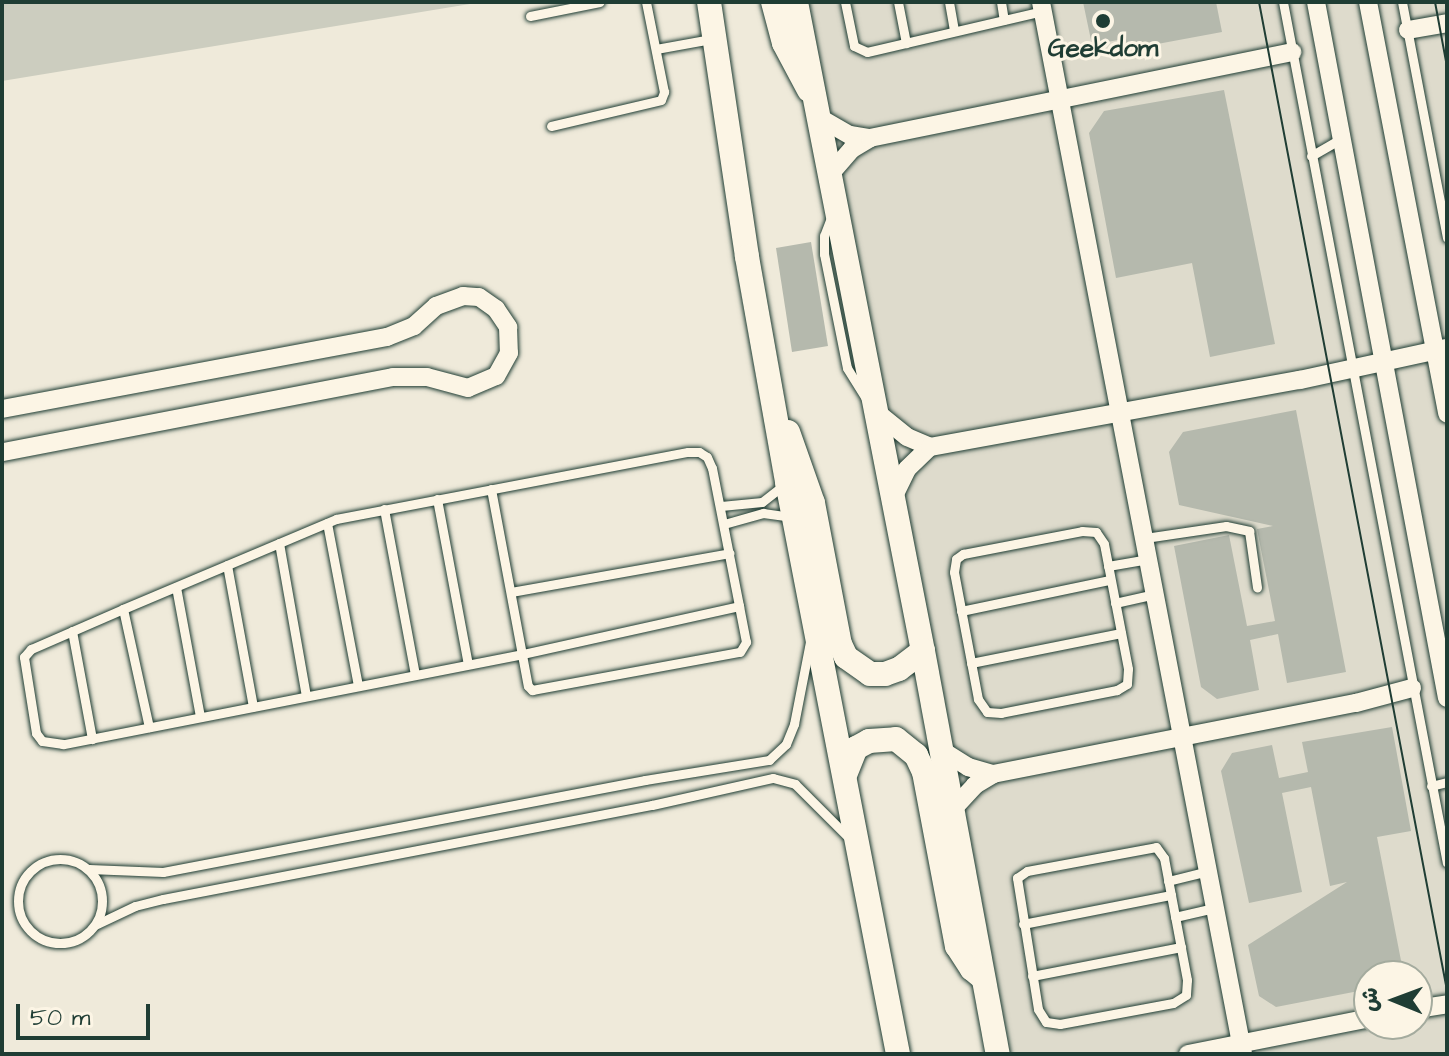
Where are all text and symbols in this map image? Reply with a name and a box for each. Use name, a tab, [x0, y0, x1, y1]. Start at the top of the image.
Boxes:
marker: Geekdom	[1094, 12, 1112, 30]
place label: Geekdom	[1048, 33, 1158, 65]
north arrow	[1353, 960, 1433, 1040]
text: ش	[1355, 987, 1386, 1012]
scale bar	[20, 988, 154, 1038]
text: 50 m	[30, 1001, 90, 1035]

